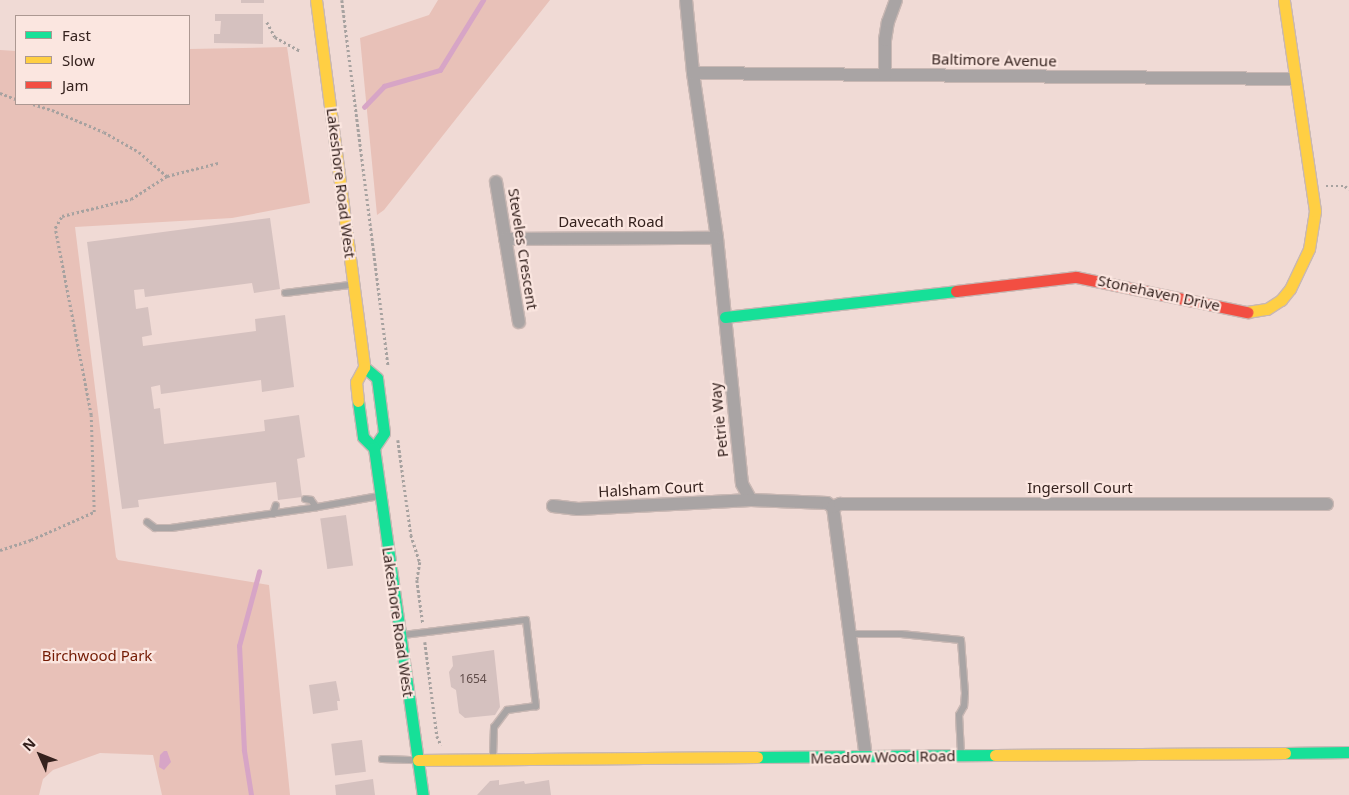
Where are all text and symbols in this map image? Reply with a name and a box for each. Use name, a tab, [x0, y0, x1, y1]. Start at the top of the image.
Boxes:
legend	[15, 15, 190, 105]
text: Fast	[62, 25, 91, 45]
text: Slow	[62, 50, 95, 70]
street label: Baltimore Avenue	[931, 50, 1057, 70]
text: Jam	[62, 75, 89, 95]
street label: Lakeshore Road West	[323, 107, 359, 259]
street label: Steveles Crescent	[505, 187, 541, 311]
street label: Davecath Road	[558, 213, 664, 231]
street label: Stonehaven Drive	[1096, 271, 1222, 315]
street label: Petrie Way	[706, 382, 732, 458]
street label: Halsham Court	[598, 477, 704, 501]
street label: Ingersoll Court	[1027, 479, 1133, 497]
street label: Lakeshore Road West	[379, 546, 417, 698]
park label: Birchwood Park	[42, 647, 152, 665]
house number: 1654	[459, 672, 487, 686]
north arrow	[15, 730, 65, 780]
text: N	[18, 734, 40, 755]
street label: Meadow Wood Road	[810, 747, 956, 767]

